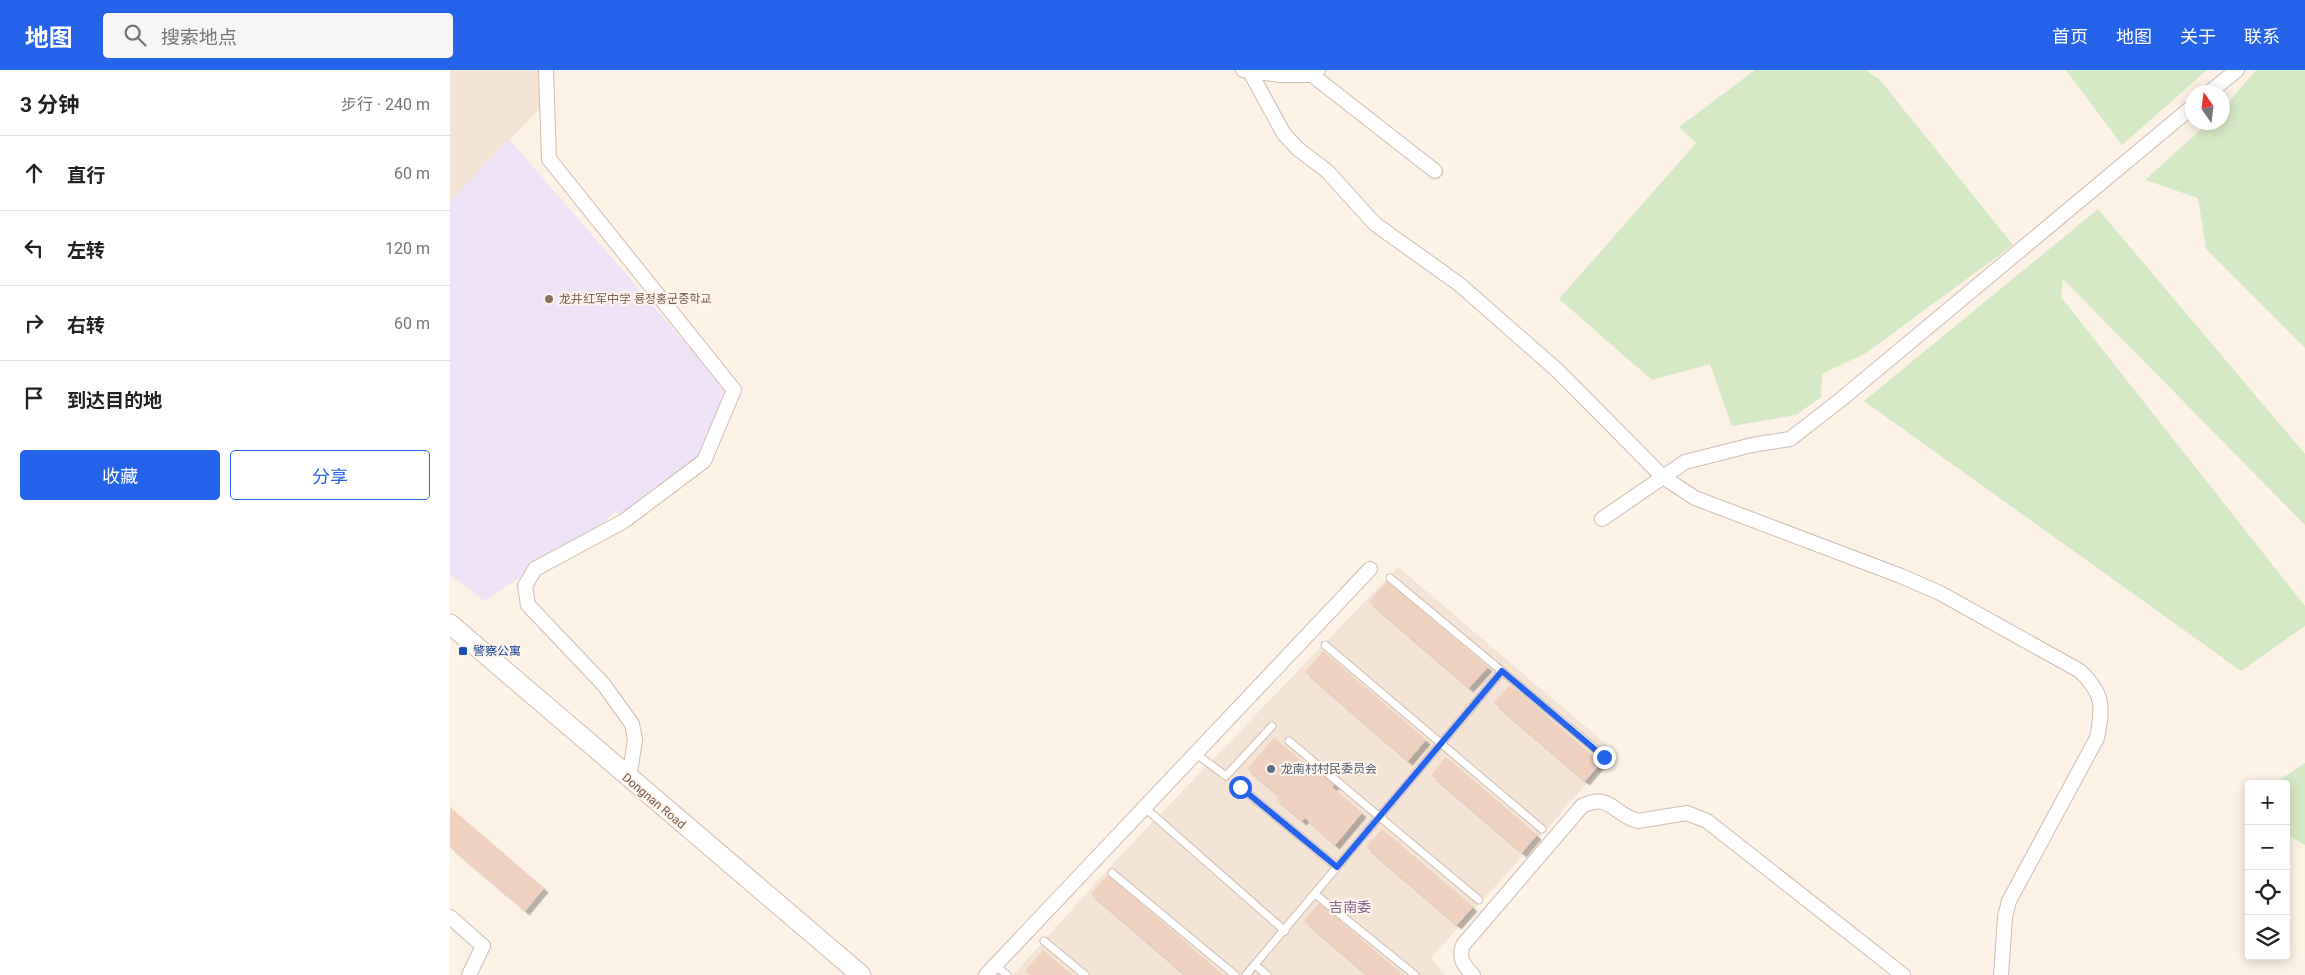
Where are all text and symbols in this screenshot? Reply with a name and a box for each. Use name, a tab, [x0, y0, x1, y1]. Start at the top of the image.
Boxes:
search box	[103, 13, 453, 58]
icon: search	[121, 21, 149, 49]
text: 地图	[25, 24, 73, 52]
text: 搜索地点	[161, 26, 237, 49]
text: 首页	[2052, 26, 2088, 47]
text: 地图	[2116, 26, 2152, 47]
text: 关于	[2180, 26, 2216, 47]
text: 联系	[2244, 26, 2280, 47]
north arrow	[2185, 85, 2230, 130]
text: 3 分钟	[20, 93, 79, 117]
text: 步行 · 240 m	[341, 95, 430, 114]
icon: ahead	[20, 159, 48, 187]
text: 直行	[67, 164, 105, 187]
text: 60 m	[394, 164, 430, 183]
icon: left	[20, 234, 48, 262]
text: 左转	[67, 239, 105, 262]
text: 120 m	[385, 239, 430, 258]
place label: 龙井红军中学 룡정홍군중학교	[559, 292, 711, 306]
marker: 龙井红军中学 룡정홍군중학교	[543, 293, 555, 305]
icon: right	[20, 309, 48, 337]
text: 右转	[67, 314, 105, 337]
text: 60 m	[394, 314, 430, 333]
icon: arrive	[20, 384, 48, 412]
text: 到达目的地	[67, 389, 162, 412]
button: 收藏	[20, 450, 220, 500]
button: 分享	[230, 450, 430, 500]
place label: 警察公寓	[473, 644, 521, 658]
marker: 警察公寓	[457, 645, 469, 657]
route end	[1593, 746, 1616, 769]
place label: 龙南村村民委员会	[1281, 762, 1377, 776]
marker: 龙南村村民委员会	[1265, 763, 1277, 775]
street label: Dongnan Road	[619, 770, 689, 832]
route start	[1229, 776, 1252, 799]
map controls	[2245, 780, 2290, 960]
button: +	[2245, 780, 2290, 825]
button: −	[2245, 825, 2290, 870]
button: locate	[2245, 870, 2290, 915]
district label: 吉南委	[1329, 899, 1371, 915]
button: layers	[2245, 915, 2290, 960]

